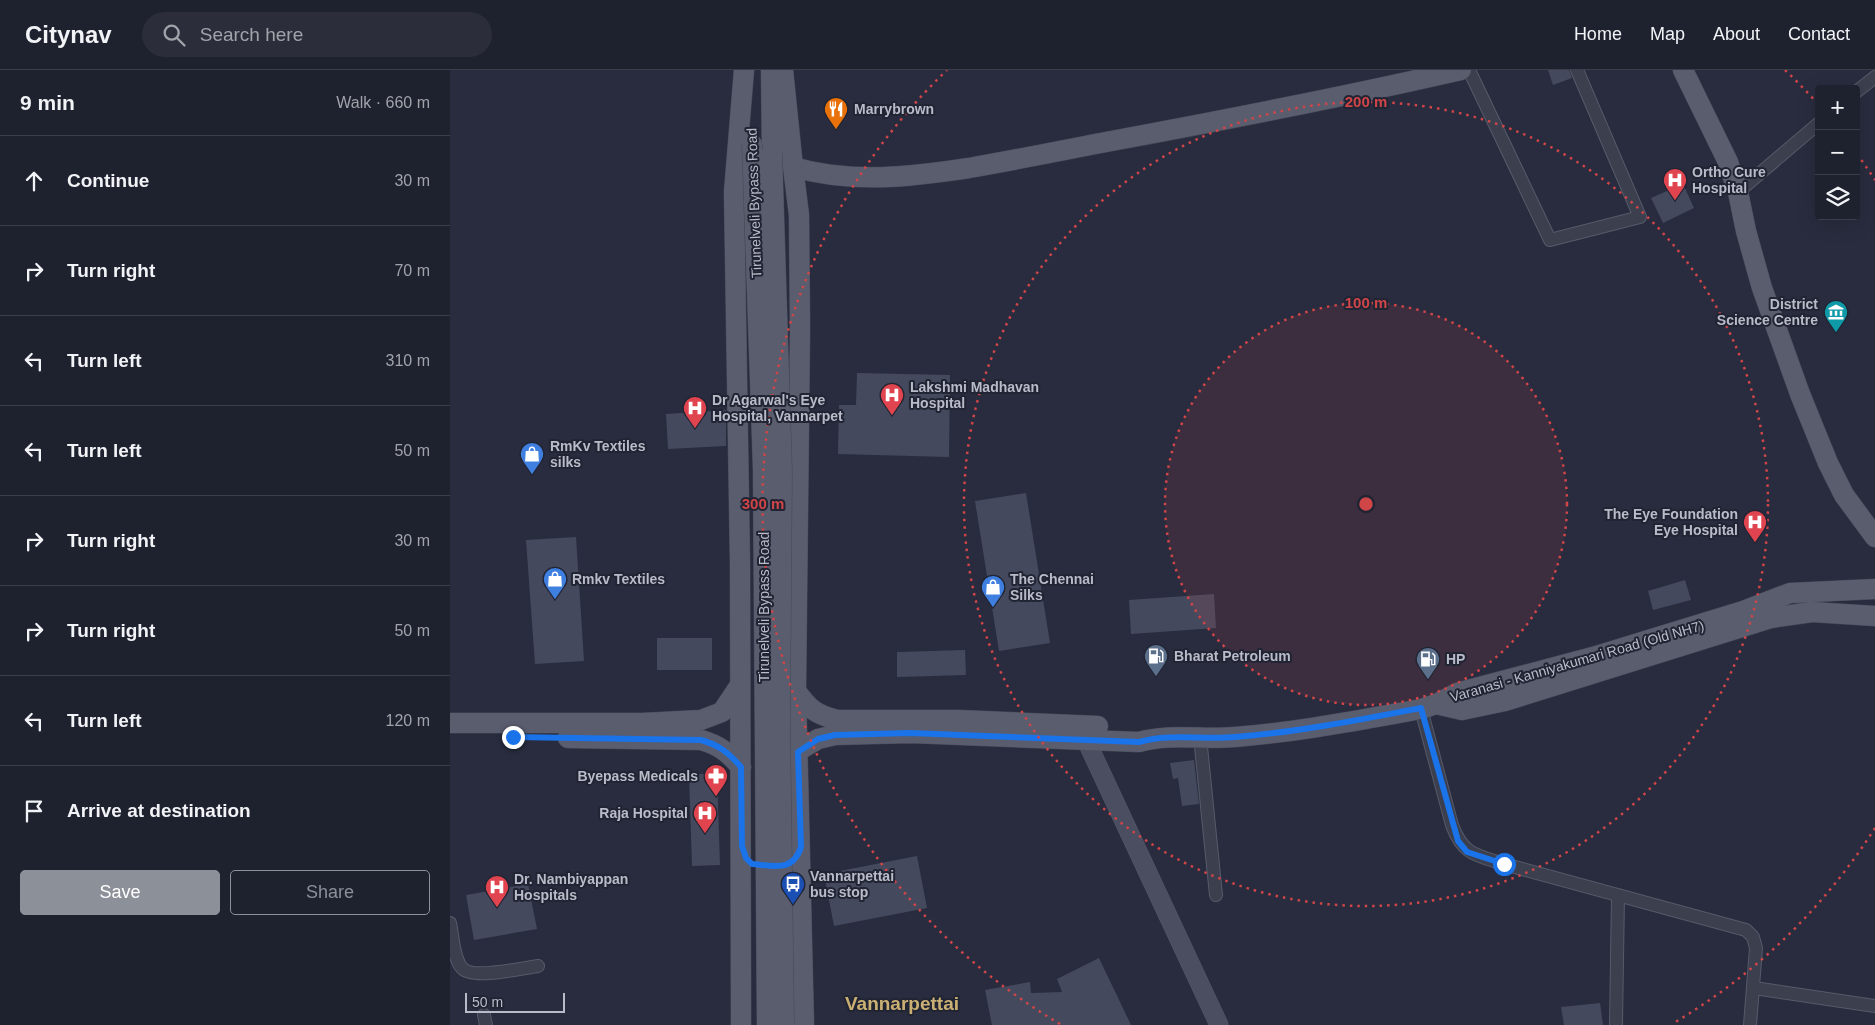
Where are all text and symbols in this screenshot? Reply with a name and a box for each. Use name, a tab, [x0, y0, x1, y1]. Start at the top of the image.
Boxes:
search box	[142, 12, 492, 57]
text: Citynav	[25, 21, 112, 48]
icon: search	[160, 21, 188, 49]
text: Search here	[200, 24, 303, 45]
text: Home	[1574, 24, 1622, 44]
text: Map	[1650, 24, 1685, 44]
text: About	[1713, 24, 1760, 44]
text: Contact	[1788, 24, 1850, 44]
map controls	[1815, 85, 1860, 220]
button: +	[1815, 85, 1860, 130]
text: 9 min	[20, 91, 75, 114]
text: 200 m	[1345, 93, 1387, 110]
text: Walk · 660 m	[336, 94, 430, 111]
restaurant icon: Marrybrown	[823, 96, 849, 130]
place label: Marrybrown	[854, 101, 934, 117]
street label: Tirunelveli Bypass Road	[743, 128, 765, 278]
button: −	[1815, 130, 1860, 175]
place label: Ortho Cure Hospital	[1692, 164, 1766, 196]
icon: ahead	[20, 167, 48, 195]
hospital icon: Ortho Cure Hospital	[1662, 167, 1688, 201]
text: Continue	[67, 170, 149, 191]
text: 30 m	[394, 172, 430, 189]
button: layers	[1815, 175, 1860, 220]
icon: right	[20, 257, 48, 285]
text: Turn right	[67, 260, 155, 281]
text: 70 m	[394, 262, 430, 279]
text: 100 m	[1345, 294, 1387, 311]
place label: District Science Centre	[1717, 296, 1818, 328]
museum icon: District Science Centre	[1823, 299, 1849, 333]
icon: left	[20, 347, 48, 375]
text: Turn left	[67, 350, 142, 371]
text: 310 m	[386, 352, 430, 369]
place label: Lakshmi Madhavan Hospital	[910, 379, 1039, 411]
hospital icon: Lakshmi Madhavan Hospital	[879, 382, 905, 416]
place label: Dr Agarwal's Eye Hospital, Vannarpet	[712, 392, 843, 424]
hospital icon: Dr Agarwal's Eye Hospital, Vannarpet	[682, 395, 708, 429]
icon: left	[20, 437, 48, 465]
place label: RmKv Textiles silks	[550, 438, 646, 470]
text: Turn left	[67, 440, 142, 461]
shop icon: RmKv Textiles silks	[519, 441, 545, 475]
text: 50 m	[394, 442, 430, 459]
text: 300 m	[742, 495, 784, 512]
centre of rings	[1357, 495, 1375, 513]
place label: The Eye Foundation Eye Hospital	[1604, 506, 1738, 538]
hospital icon: The Eye Foundation Eye Hospital	[1742, 509, 1768, 543]
icon: right	[20, 527, 48, 555]
text: Turn right	[67, 530, 155, 551]
text: 30 m	[394, 532, 430, 549]
street label: Tirunelveli Bypass Road	[756, 532, 772, 682]
shop icon: Rmkv Textiles	[542, 566, 568, 600]
place label: Rmkv Textiles	[572, 571, 665, 587]
place label: The Chennai Silks	[1010, 571, 1094, 603]
shop icon: The Chennai Silks	[980, 574, 1006, 608]
icon: right	[20, 617, 48, 645]
street label: Varanasi - Kanniyakumari Road (Old NH7)	[1448, 617, 1706, 705]
text: Turn right	[67, 620, 155, 641]
text: 50 m	[394, 622, 430, 639]
fuel station icon: Bharat Petroleum	[1143, 643, 1169, 677]
fuel station icon: HP	[1415, 646, 1441, 680]
place label: Bharat Petroleum	[1174, 648, 1291, 664]
place label: HP	[1446, 651, 1465, 667]
icon: left	[20, 707, 48, 735]
text: Turn left	[67, 710, 142, 731]
text: 120 m	[386, 712, 430, 729]
route end	[502, 726, 525, 749]
pharmacy icon: Byepass Medicals	[703, 763, 729, 797]
place label: Byepass Medicals	[577, 768, 698, 784]
icon: arrive	[20, 797, 48, 825]
text: Arrive at destination	[67, 800, 251, 821]
hospital icon: Raja Hospital	[692, 800, 718, 834]
place label: Raja Hospital	[599, 805, 688, 821]
route start	[1493, 853, 1516, 876]
place label: Vannarpettai bus stop	[810, 868, 894, 900]
button: Save	[20, 870, 220, 915]
button: Share	[230, 870, 430, 915]
place label: Dr. Nambiyappan Hospitals	[514, 871, 628, 903]
bus stop icon: Vannarpettai bus stop	[780, 871, 806, 905]
hospital icon: Dr. Nambiyappan Hospitals	[484, 874, 510, 908]
scale bar	[465, 990, 565, 1013]
district label: Vannarpettai	[845, 993, 959, 1014]
text: 50 m	[472, 994, 503, 1010]

